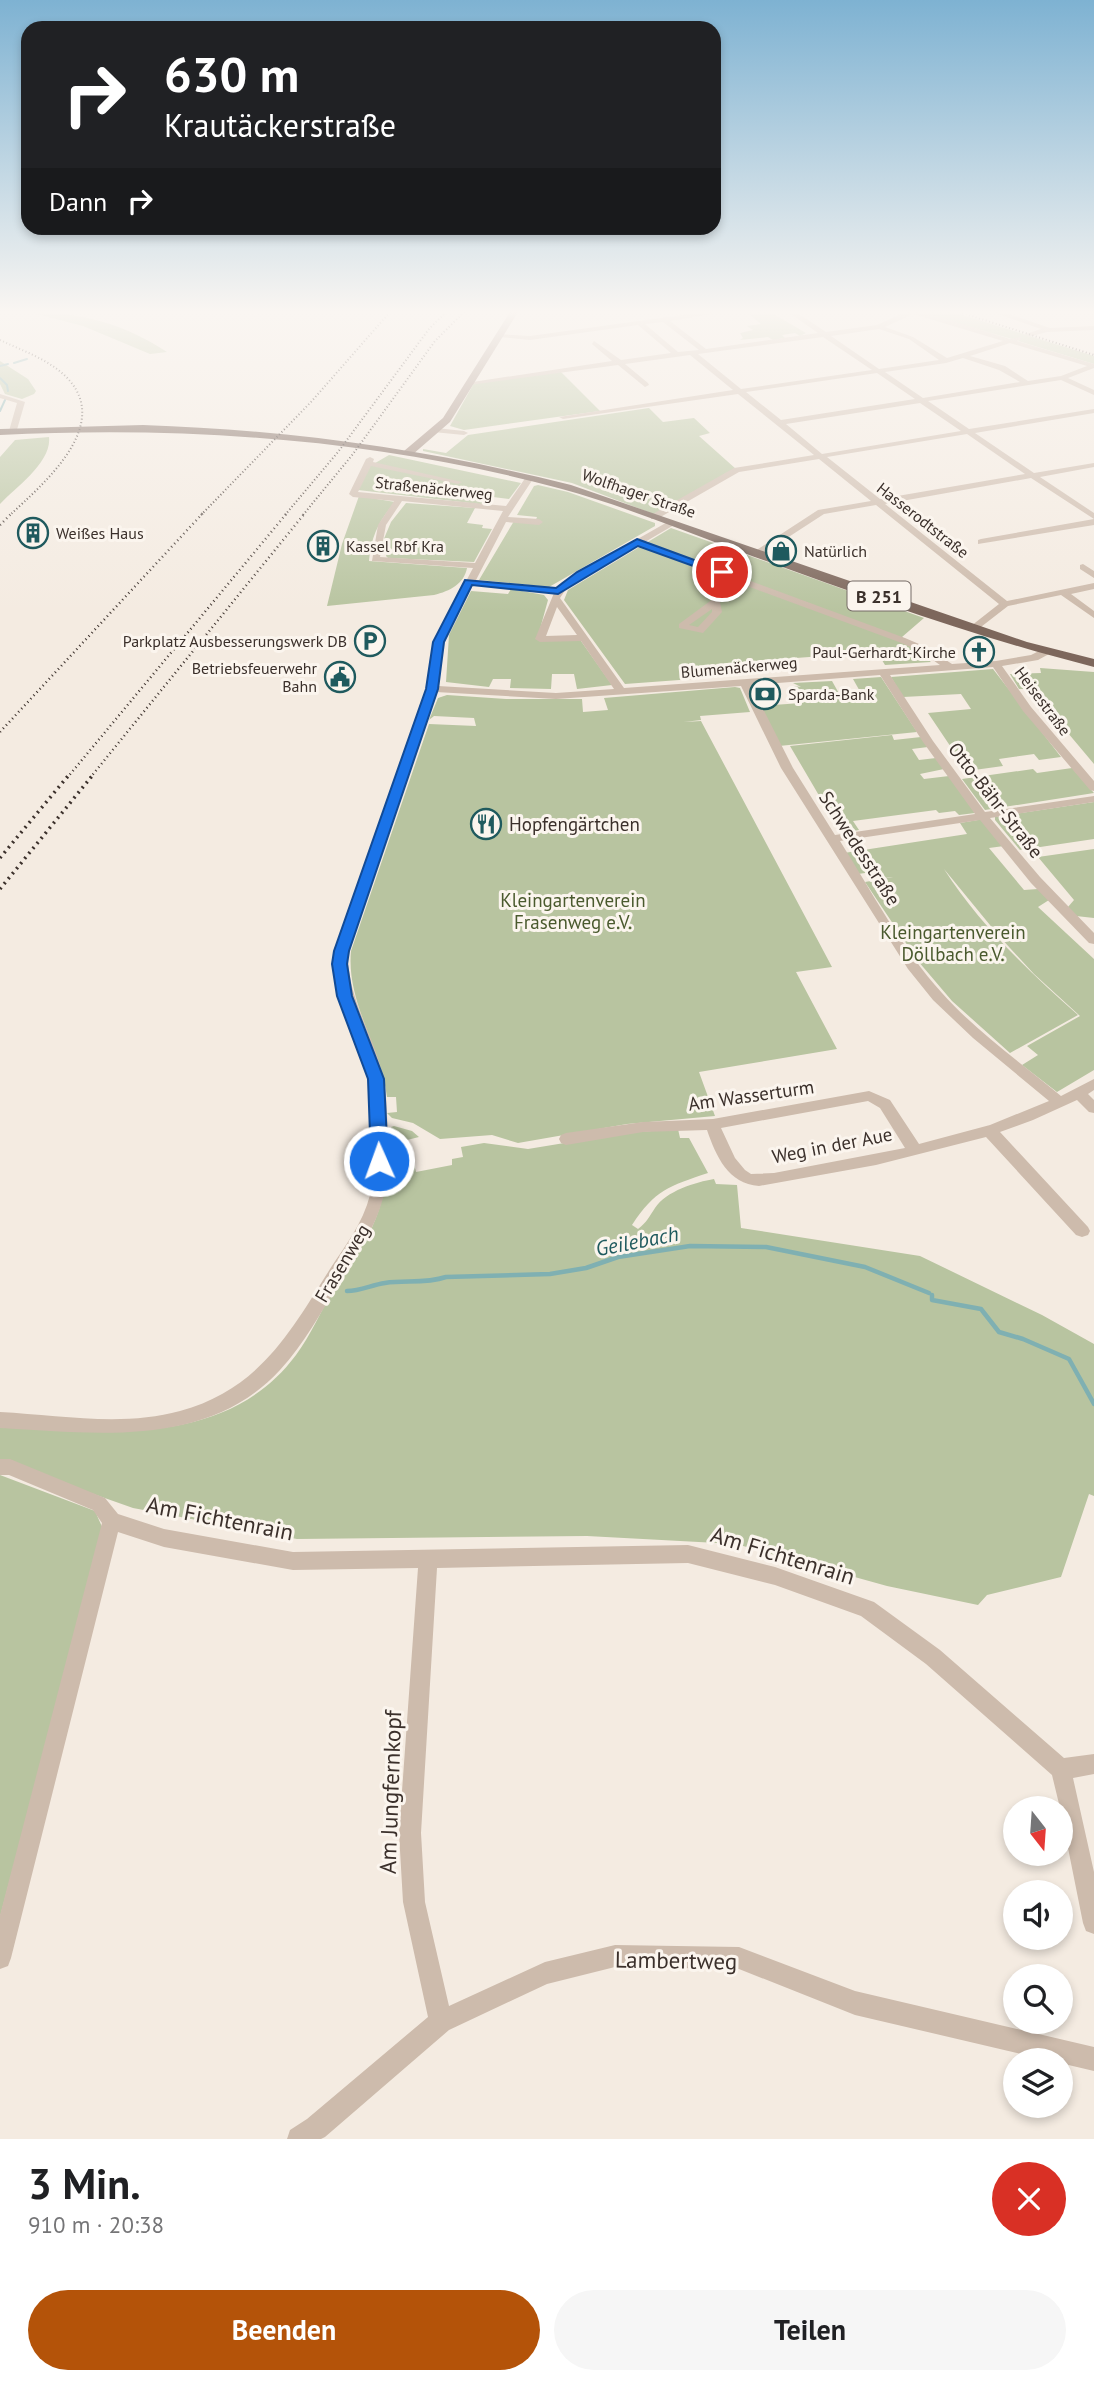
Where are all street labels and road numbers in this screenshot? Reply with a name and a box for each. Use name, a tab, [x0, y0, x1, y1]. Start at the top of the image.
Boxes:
street label: Wolfhager Straße	[580, 464, 698, 522]
street label: Straßenäckerweg	[374, 472, 494, 504]
street label: Hasserodtstraße	[873, 478, 973, 562]
road number: B 251	[848, 582, 910, 610]
street label: Blumenäckerweg	[680, 652, 798, 682]
street label: Heisestraße	[1011, 663, 1075, 739]
street label: Otto-Bähr-Straße	[943, 737, 1049, 863]
street label: Schwedesstraße	[814, 786, 906, 910]
street label: Am Wasserturm	[687, 1074, 815, 1116]
street label: Weg in der Aue	[770, 1122, 894, 1168]
street label: Frasenweg	[309, 1219, 375, 1307]
street label: Am Fichtenrain	[144, 1490, 296, 1546]
street label: Am Fichtenrain	[707, 1519, 859, 1591]
street label: Am Jungfernkopf	[373, 1708, 407, 1874]
street label: Lambertweg	[615, 1944, 737, 1976]

